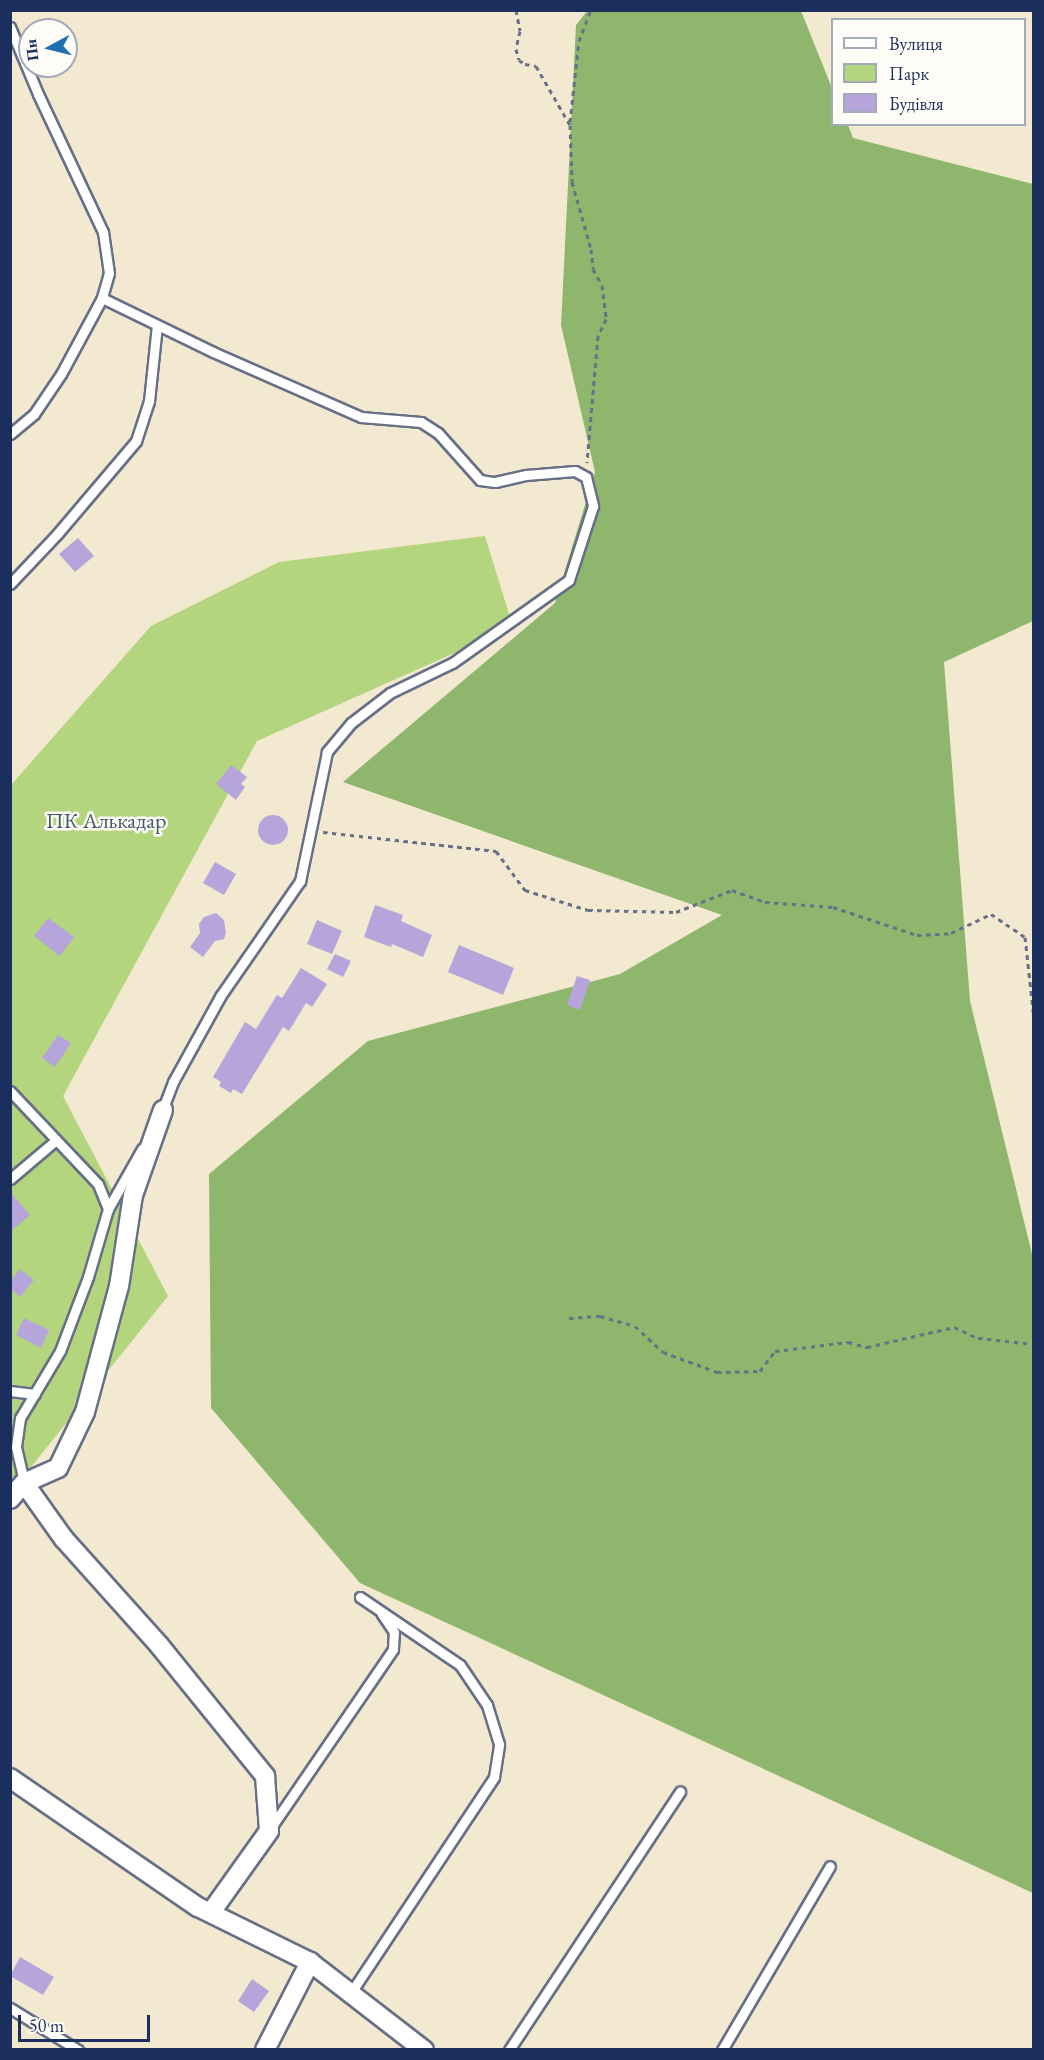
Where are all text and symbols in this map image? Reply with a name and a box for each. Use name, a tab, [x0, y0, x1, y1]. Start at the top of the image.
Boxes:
north arrow	[18, 18, 78, 78]
legend	[831, 18, 1026, 126]
text: Вулиця	[889, 32, 942, 55]
text: Пн	[20, 38, 43, 62]
text: Парк	[889, 62, 929, 85]
text: Будівля	[889, 92, 944, 115]
park label: ПК Алькадар	[46, 808, 166, 834]
scale bar	[21, 2003, 153, 2041]
text: 50 m	[29, 2014, 64, 2037]

